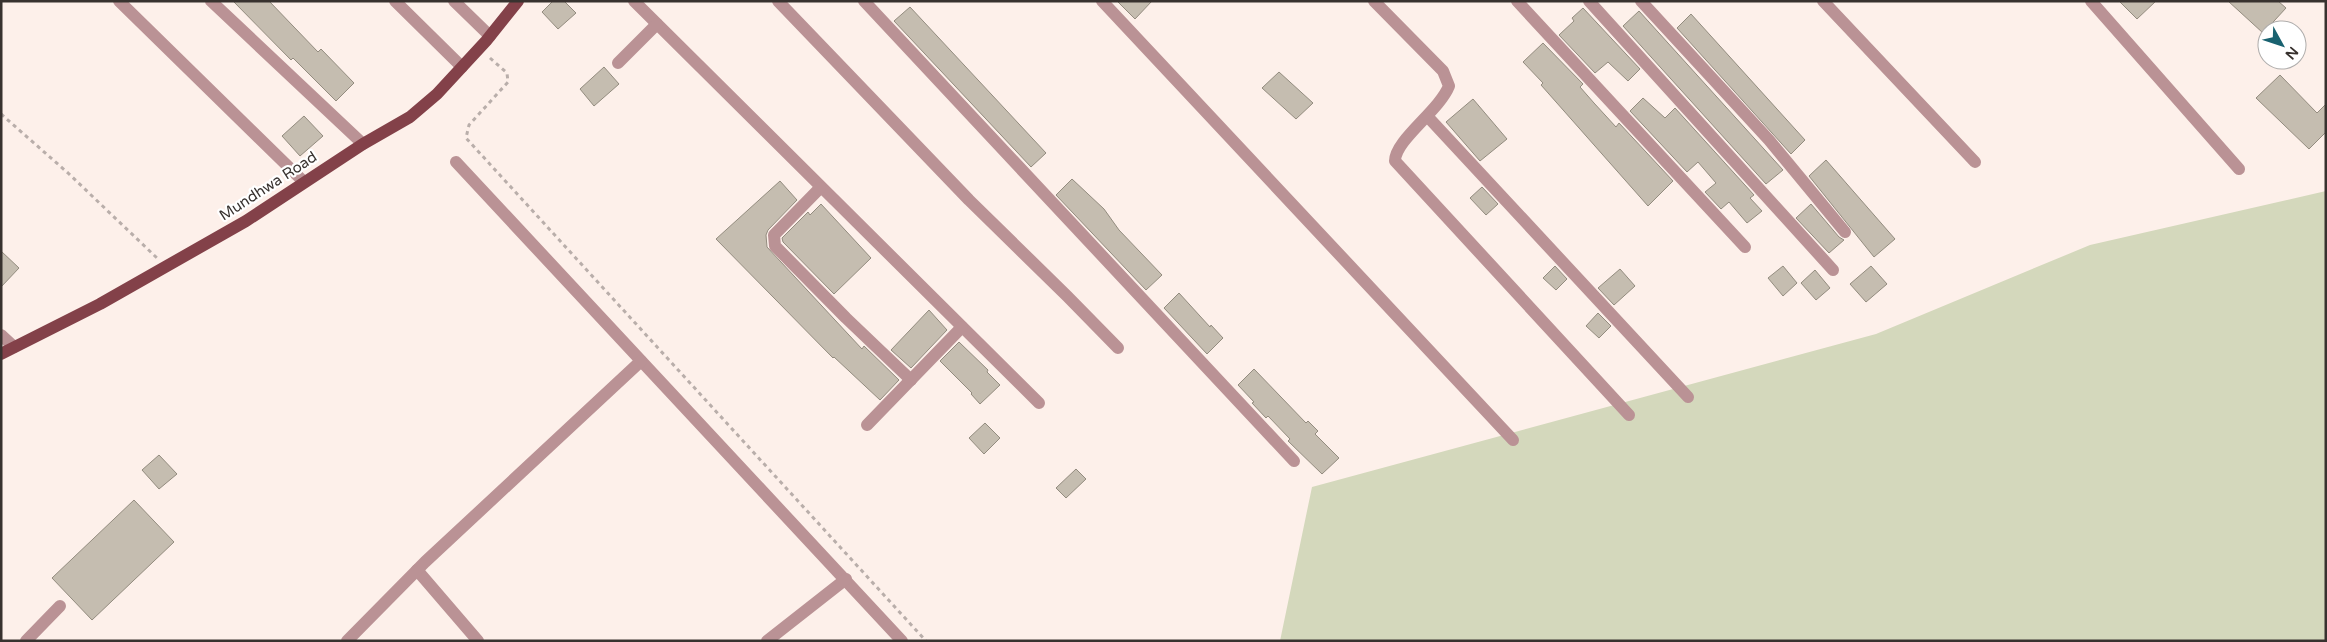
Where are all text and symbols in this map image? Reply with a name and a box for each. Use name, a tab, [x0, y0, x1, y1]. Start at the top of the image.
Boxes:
north arrow	[2257, 20, 2307, 70]
text: N	[2281, 43, 2302, 63]
street label: Mundhwa Road	[216, 148, 320, 224]

